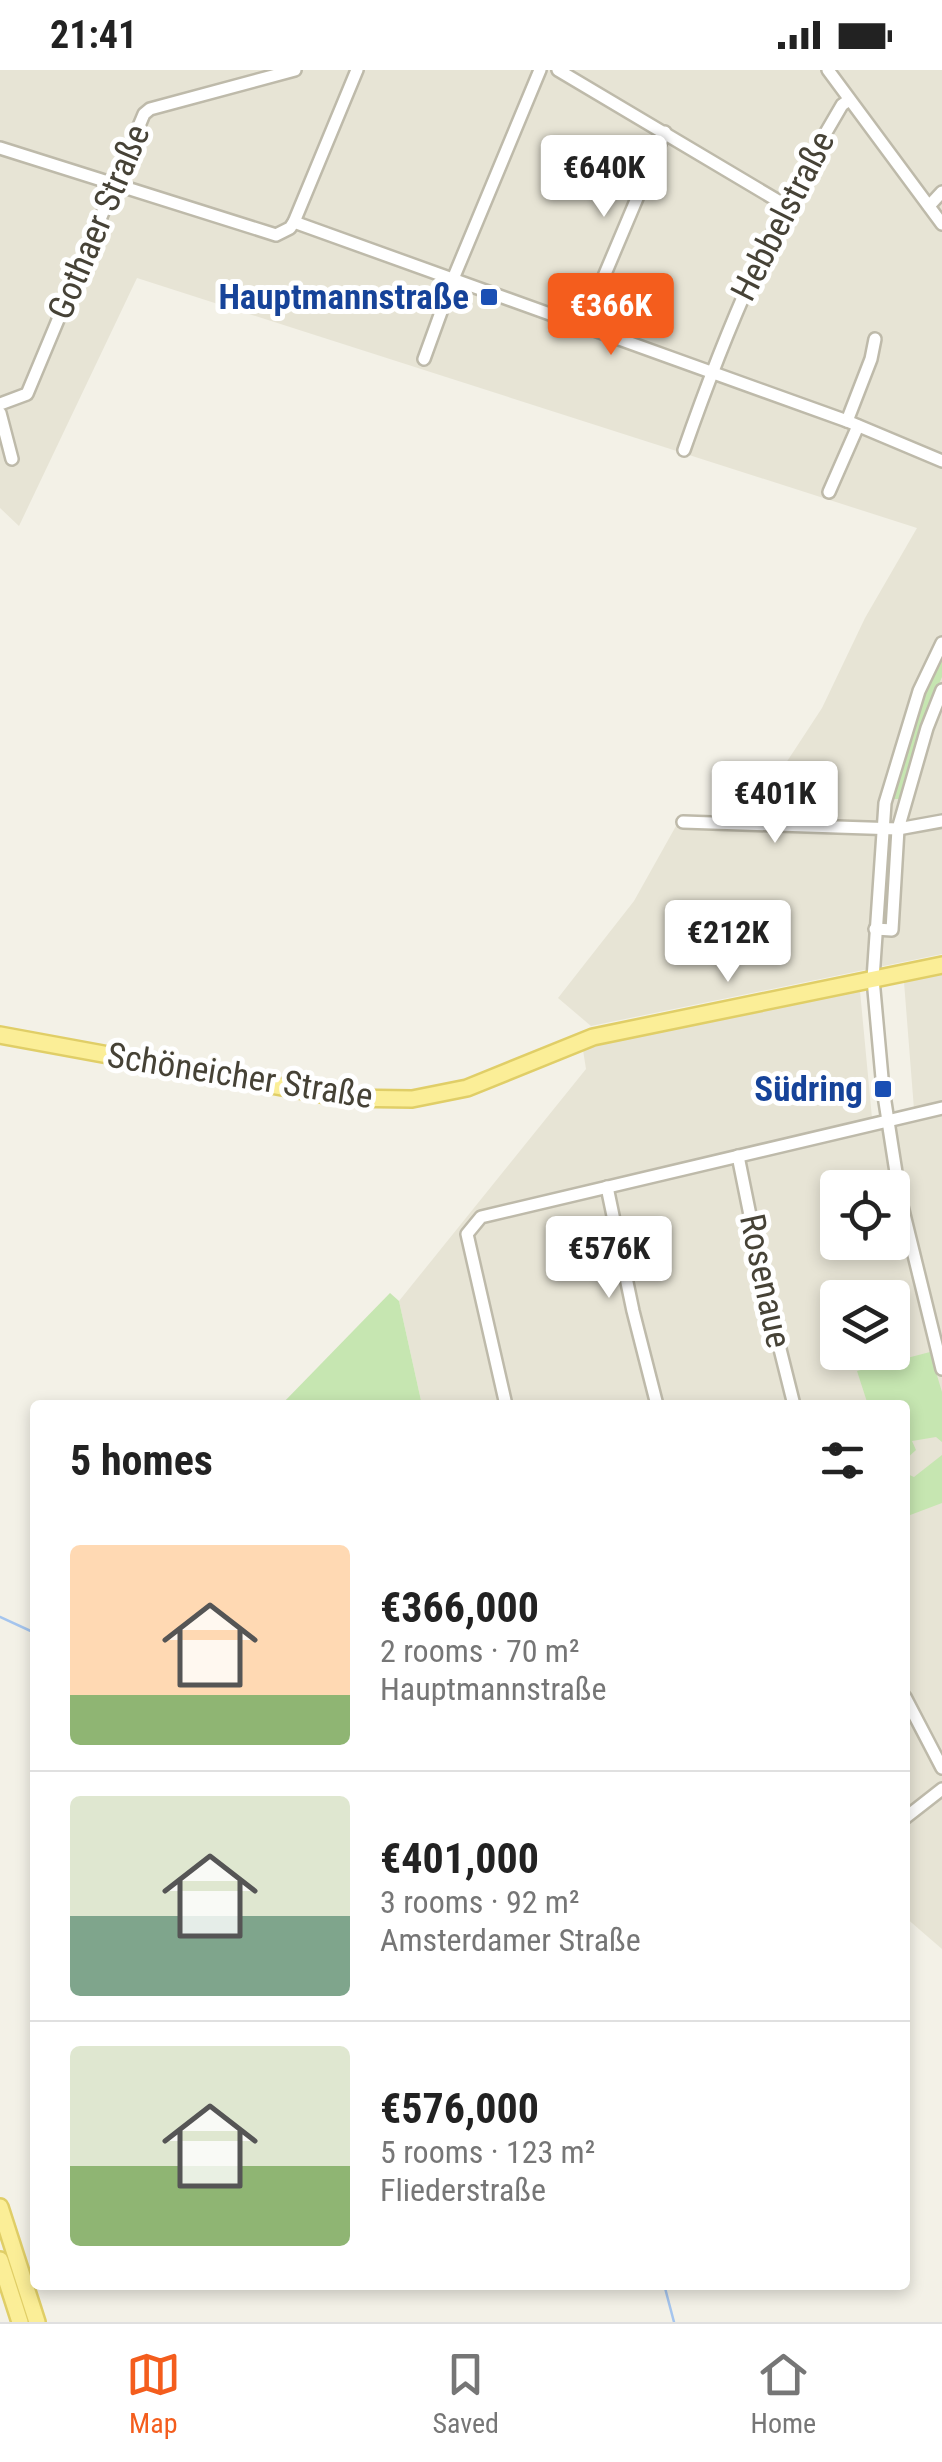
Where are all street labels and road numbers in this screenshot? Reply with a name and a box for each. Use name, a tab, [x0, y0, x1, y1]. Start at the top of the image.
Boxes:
street label: Gothaer Straße	[40, 119, 158, 325]
street label: Hebbelstraße	[723, 124, 843, 308]
street label: Schöneicher Straße	[104, 1035, 376, 1117]
street label: Rosenaue	[731, 1210, 799, 1352]

